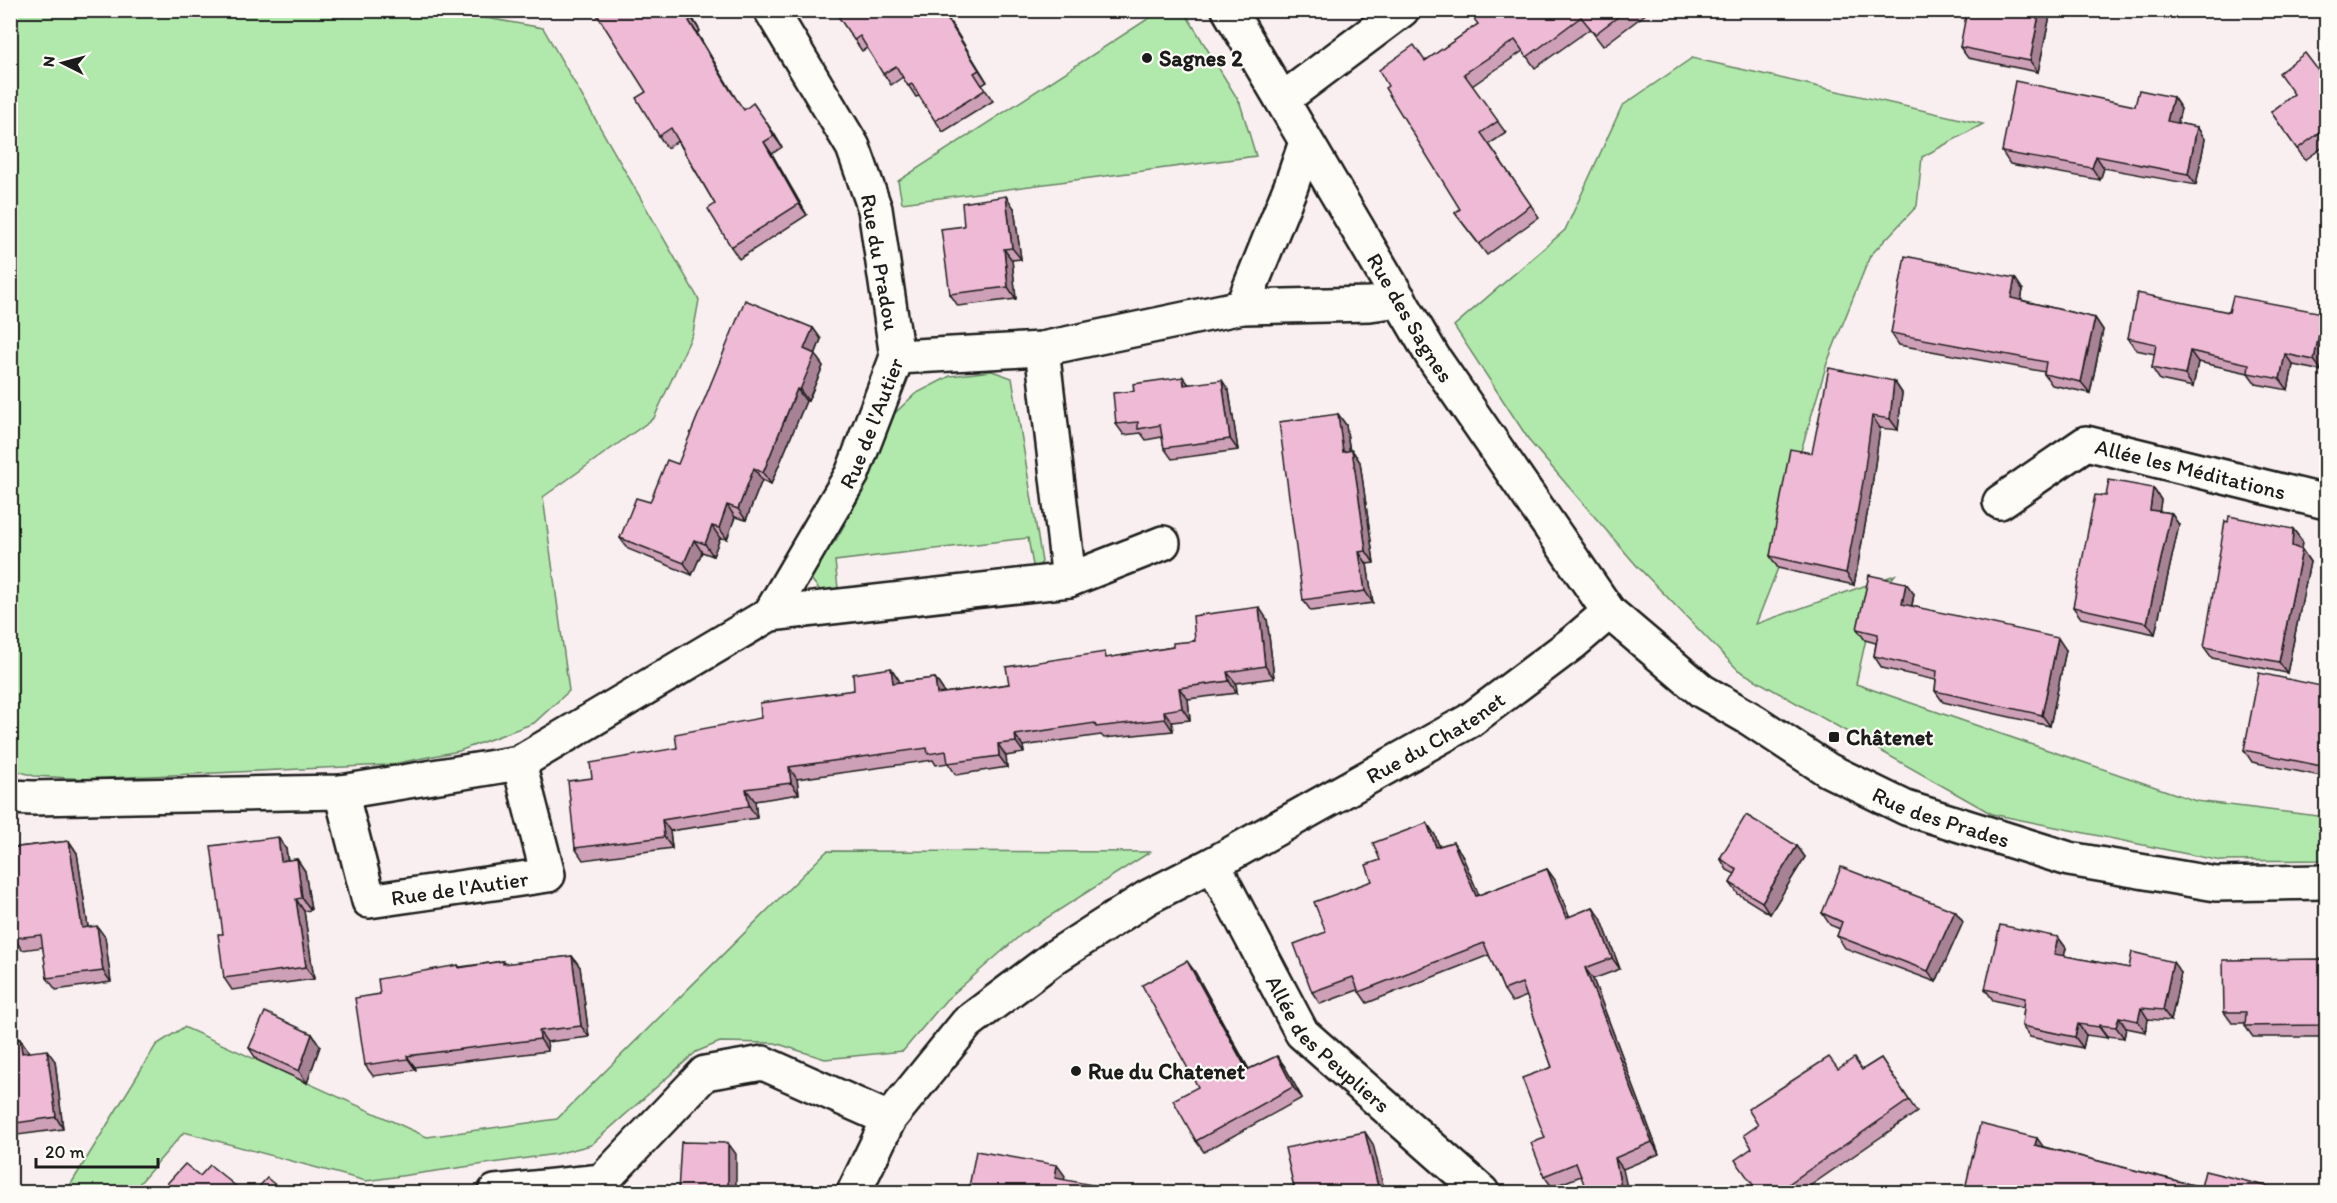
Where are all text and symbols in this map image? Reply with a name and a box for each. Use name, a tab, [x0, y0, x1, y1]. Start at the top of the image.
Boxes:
north arrow	[33, 33, 93, 93]
place label: Sagnes 2	[1159, 45, 1243, 72]
marker: Sagnes 2	[1140, 51, 1154, 65]
text: N	[39, 55, 59, 68]
street label: Rue du Pradou	[855, 192, 905, 332]
street label: Rue des Sagnes	[1361, 248, 1460, 387]
street label: Rue de l'Autier	[833, 354, 909, 494]
street label: Allée les Méditations	[2092, 432, 2289, 505]
street label: Rue du Chatenet	[1361, 686, 1510, 789]
place label: Châtenet	[1846, 724, 1934, 751]
marker: Châtenet	[1827, 730, 1841, 744]
street label: Rue des Prades	[1868, 780, 2013, 853]
street label: Rue de l'Autier	[389, 865, 530, 911]
street label: Allée des Peupliers	[1260, 971, 1396, 1118]
place label: Rue du Chatenet	[1088, 1058, 1246, 1085]
marker: Rue du Chatenet	[1069, 1064, 1083, 1078]
scale bar	[36, 1131, 158, 1169]
text: 20 m	[45, 1141, 85, 1163]

